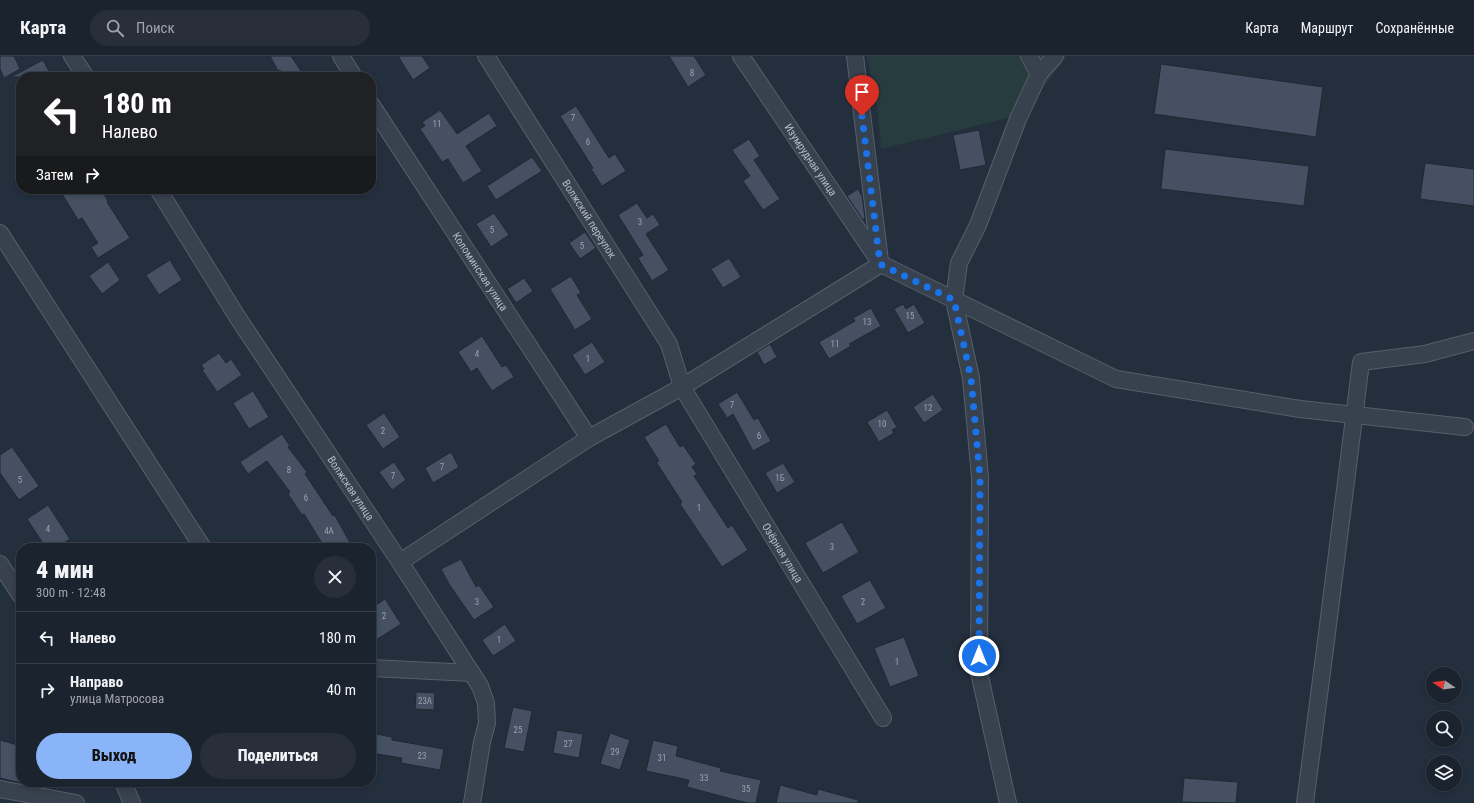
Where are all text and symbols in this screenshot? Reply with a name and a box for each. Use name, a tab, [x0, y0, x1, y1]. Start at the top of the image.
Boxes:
search box	[90, 10, 370, 46]
text: Карта	[20, 16, 66, 39]
icon: search	[104, 17, 126, 39]
text: Поиск	[136, 19, 175, 37]
text: Карта	[1245, 20, 1279, 36]
text: Маршрут	[1301, 20, 1353, 36]
text: Сохранённые	[1375, 20, 1454, 36]
house number: 8	[690, 68, 694, 78]
pin	[845, 75, 879, 116]
icon: arrive	[851, 81, 873, 103]
text: 180 m	[102, 87, 172, 120]
icon: left	[36, 88, 88, 140]
house number: 7	[571, 113, 576, 123]
house number: 11	[433, 119, 441, 129]
text: Налево	[102, 121, 158, 142]
street label: Изумрудная улица	[781, 121, 839, 199]
house number: 6	[586, 137, 590, 147]
icon: right	[81, 164, 103, 186]
text: Затем	[36, 166, 73, 184]
street label: Волжский переулок	[559, 177, 619, 261]
house number: 3	[638, 217, 642, 227]
house number: 5	[490, 225, 495, 235]
street label: Коломинская улица	[450, 230, 510, 313]
house number: 5	[580, 241, 585, 251]
house number: 15	[906, 311, 915, 321]
house number: 13	[863, 317, 871, 327]
house number: 11	[831, 339, 839, 349]
house number: 4	[475, 349, 480, 359]
house number: 1	[586, 354, 590, 364]
house number: 7	[730, 400, 735, 410]
house number: 12	[924, 403, 933, 413]
house number: 10	[878, 419, 886, 429]
house number: 2	[381, 426, 386, 436]
house number: 6	[757, 431, 761, 441]
street label: Волжская улица	[325, 454, 377, 523]
house number: 7	[440, 462, 445, 472]
house number: 8	[287, 465, 291, 475]
house number: 7	[391, 471, 396, 481]
house number: 1Б	[775, 473, 785, 483]
house number: 5	[18, 475, 23, 485]
house number: 6	[304, 493, 308, 503]
house number: 1	[697, 503, 701, 513]
street label: Озёрная улица	[759, 521, 805, 585]
house number: 4	[46, 524, 51, 534]
house number: 4А	[324, 526, 334, 536]
house number: 3	[830, 542, 834, 552]
text: 4 мин	[36, 556, 94, 584]
button: close	[314, 556, 356, 598]
text: 300 m · 12:48	[36, 585, 106, 600]
house number: 3	[475, 597, 479, 607]
house number: 2	[861, 597, 866, 607]
house number: 2	[382, 611, 387, 621]
icon: left	[36, 627, 58, 649]
text: Налево	[70, 629, 116, 647]
text: 180 m	[319, 629, 356, 647]
house number: 1	[497, 635, 501, 645]
position arrow	[958, 635, 1000, 677]
house number: 1	[895, 657, 899, 667]
north arrow	[1426, 667, 1462, 703]
map controls	[1426, 667, 1462, 791]
text: Направо	[70, 673, 123, 691]
icon: right	[36, 679, 58, 701]
text: 40 m	[326, 681, 356, 699]
text: улица Матросова	[70, 691, 164, 706]
house number: 23А	[418, 696, 432, 706]
button: search	[1426, 711, 1462, 747]
house number: 25	[514, 725, 523, 735]
button: Выход	[36, 733, 192, 779]
button: Поделиться	[200, 733, 356, 779]
house number: 27	[564, 739, 573, 749]
house number: 29	[611, 747, 619, 757]
house number: 23	[418, 751, 426, 761]
house number: 31	[658, 753, 666, 763]
button: layers	[1426, 755, 1462, 791]
house number: 33	[700, 773, 708, 783]
house number: 35	[742, 784, 751, 794]

